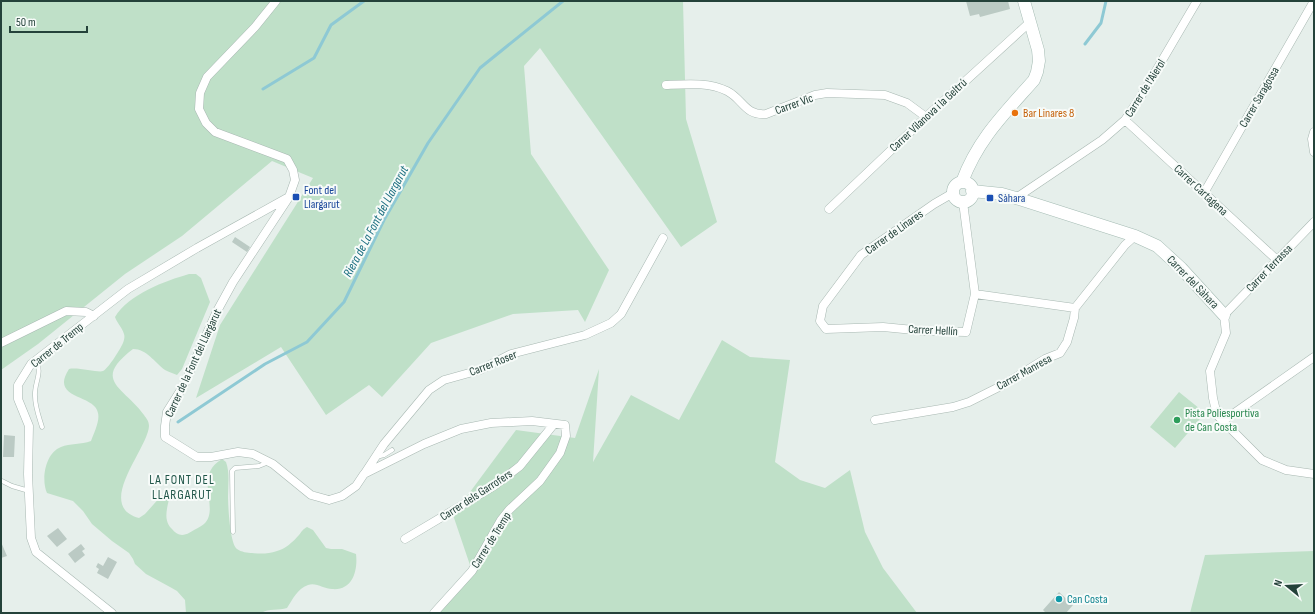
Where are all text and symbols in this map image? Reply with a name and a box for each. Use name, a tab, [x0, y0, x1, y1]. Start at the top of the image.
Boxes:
scale bar	[10, 8, 87, 34]
text: 50 m	[16, 15, 36, 30]
street label: Carrer de l'Aierol	[1122, 56, 1169, 120]
street label: Carrer Saragossa	[1236, 64, 1283, 130]
street label: Carrer Vilanova i la Geltrú	[886, 76, 970, 155]
street label: Carrer Vic	[773, 91, 815, 118]
place label: Bar Linares 8	[1023, 106, 1074, 121]
marker: Bar Linares 8	[1010, 108, 1020, 118]
water label: Riera de La Font del Llargarut	[340, 162, 413, 280]
street label: Carrer Cartagena	[1171, 162, 1231, 219]
place label: Font del Llargarut	[304, 183, 340, 212]
place label: Sàhara	[998, 191, 1026, 206]
marker: Font del Llargarut	[291, 192, 301, 202]
marker: Sàhara	[985, 193, 995, 203]
street label: Carrer de Linares	[862, 207, 926, 258]
street label: Carrer Terrassa	[1243, 241, 1296, 295]
street label: Carrer del Sàhara	[1163, 253, 1222, 312]
street label: Carrer de la Font del Llargarut	[162, 306, 225, 420]
street label: Carrer de Tremp	[28, 320, 87, 371]
street label: Carrer Hellín	[908, 322, 958, 339]
street label: Carrer Roser	[467, 347, 520, 380]
street label: Carrer Manresa	[994, 351, 1055, 394]
place label: Pista Poliesportiva de Can Costa	[1185, 406, 1260, 435]
marker: Pista Poliesportiva de Can Costa	[1172, 415, 1182, 425]
street label: Carrer dels Garrofers	[437, 466, 515, 524]
district label: LA FONT DEL LLARGARUT	[149, 472, 215, 503]
street label: Carrer de Tremp	[468, 509, 515, 571]
north arrow	[1267, 566, 1307, 606]
text: N	[1271, 578, 1285, 588]
place label: Can Costa	[1067, 592, 1108, 607]
marker: Can Costa	[1054, 594, 1064, 604]

